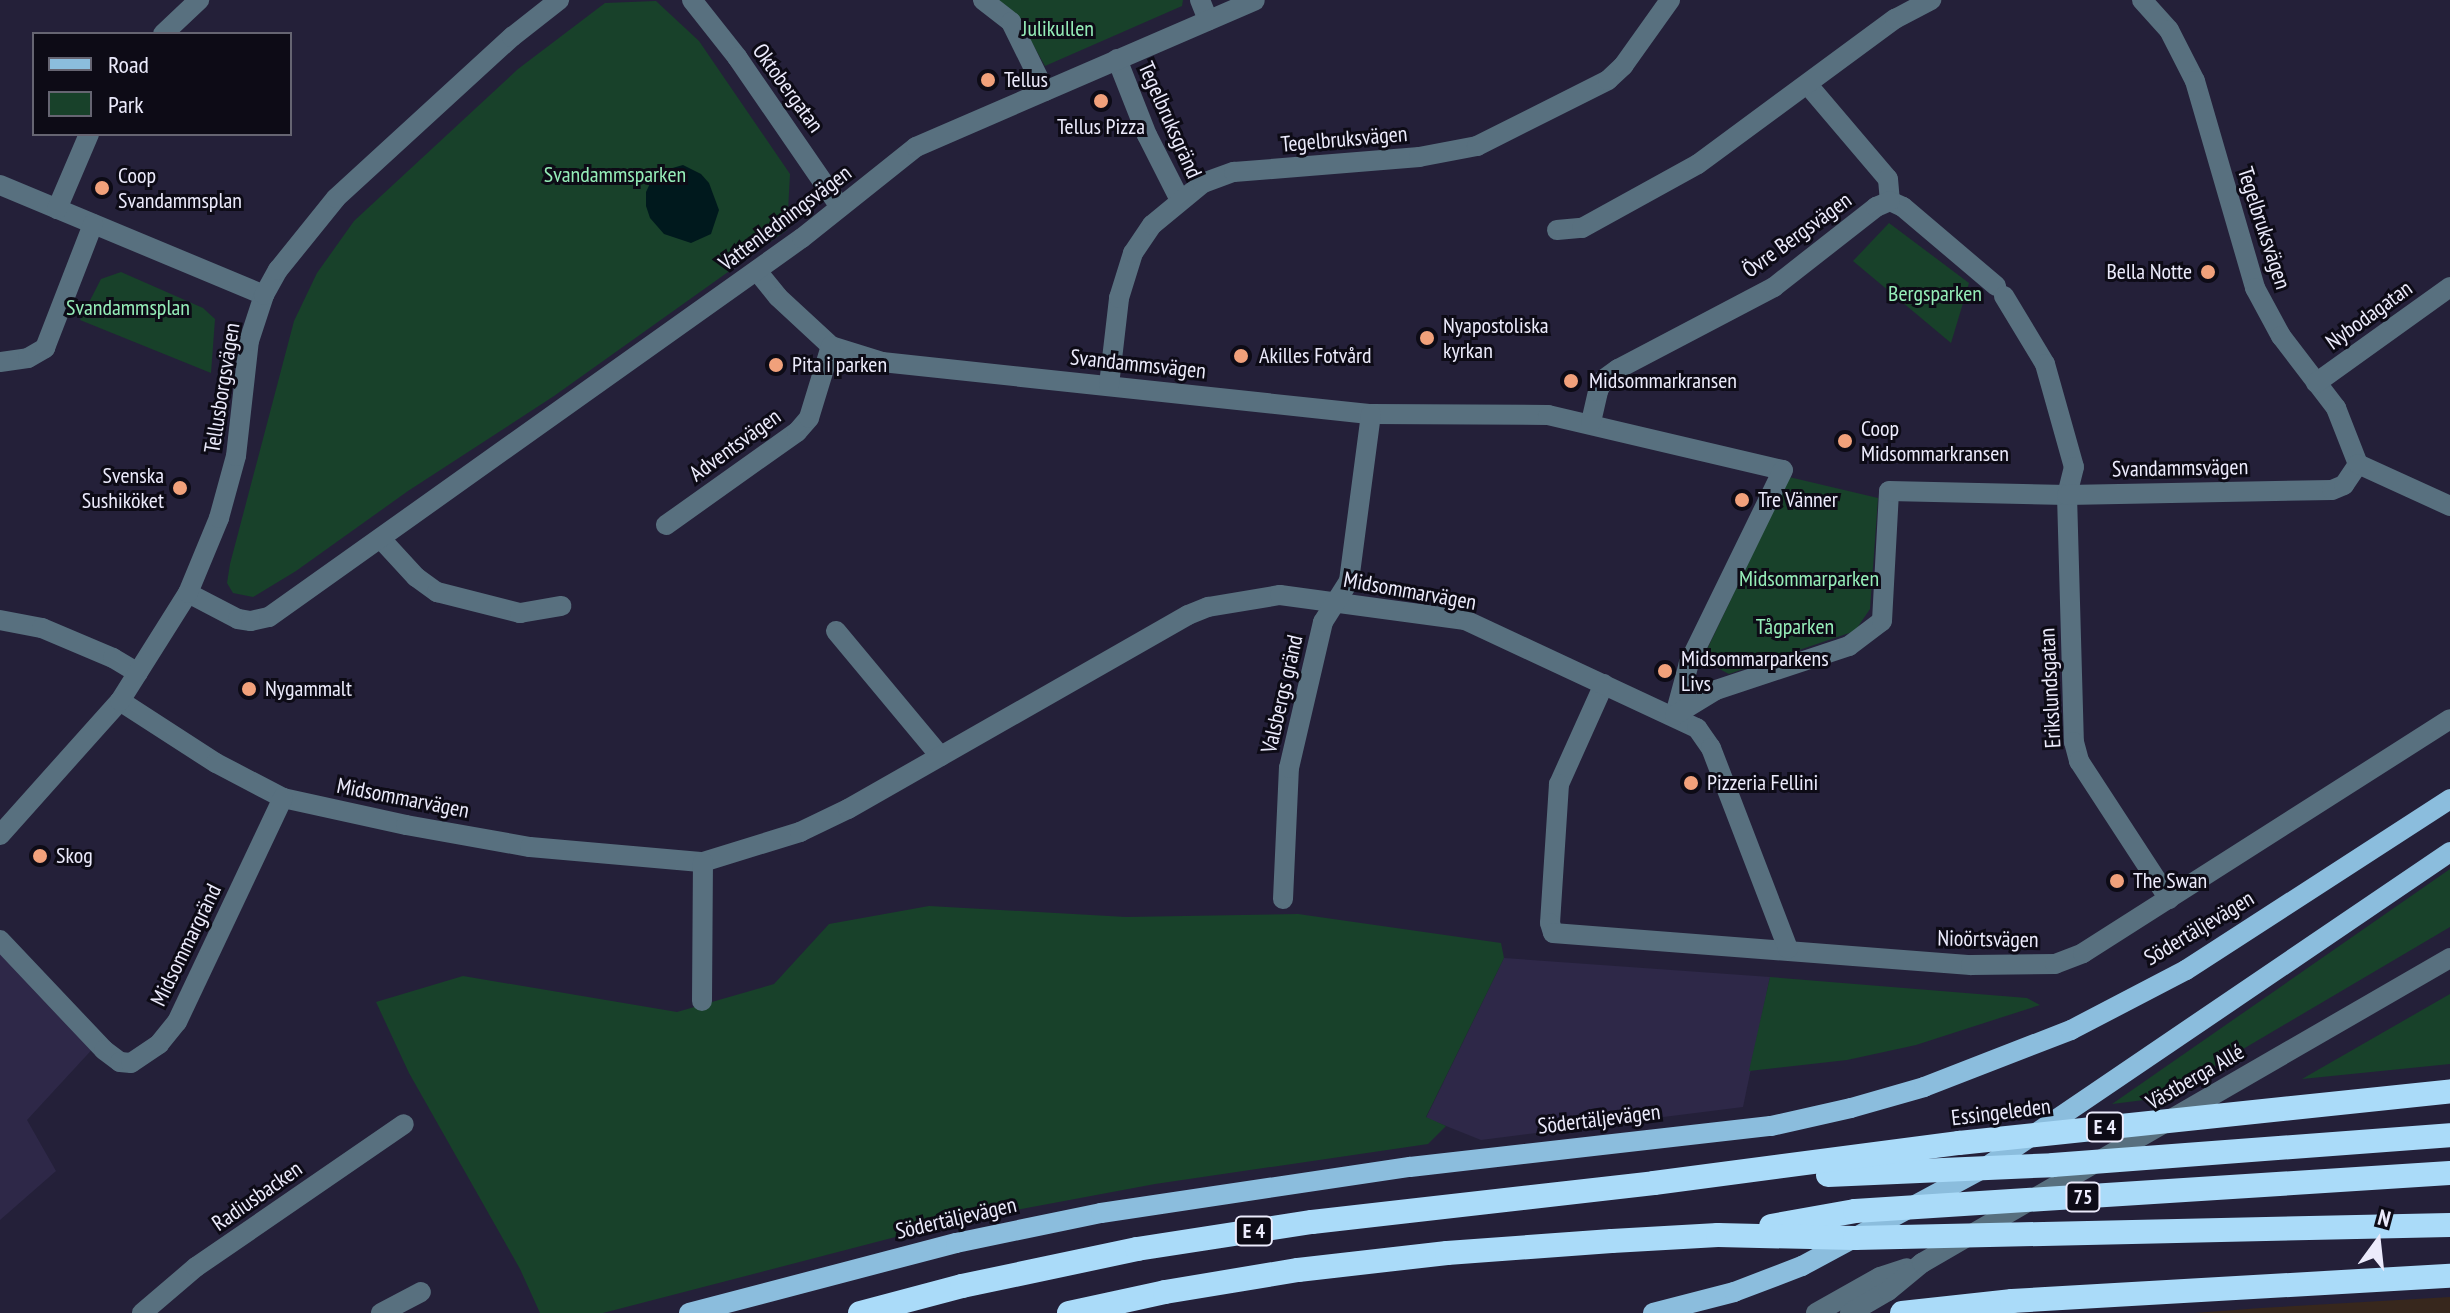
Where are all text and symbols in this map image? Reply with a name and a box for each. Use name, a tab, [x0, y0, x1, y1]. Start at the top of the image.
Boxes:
park label: Julikullen	[1022, 16, 1094, 42]
legend	[32, 32, 292, 136]
street label: Oktobergatan	[747, 38, 829, 138]
text: Road	[108, 49, 149, 80]
street label: Tegelbruksgränd	[1133, 58, 1207, 182]
place label: Tellus	[1004, 67, 1048, 93]
marker: Tellus	[979, 71, 997, 89]
text: Park	[108, 89, 144, 120]
marker: Tellus Pizza	[1092, 92, 1110, 110]
place label: Tellus Pizza	[1057, 114, 1145, 140]
street label: Tegelbruksvägen	[1280, 120, 1408, 158]
street label: Vattenledningsvägen	[714, 160, 856, 276]
place label: Coop Svandammsplan	[118, 162, 242, 214]
park label: Svandammsparken	[544, 162, 686, 188]
street label: Tegelbruksvägen	[2232, 164, 2296, 292]
marker: Coop Svandammsplan	[93, 179, 111, 197]
street label: Övre Bergsvägen	[1737, 187, 1857, 283]
place label: Bella Notte	[2106, 259, 2192, 285]
marker: Bella Notte	[2199, 263, 2217, 281]
street label: Nybodagatan	[2321, 275, 2417, 355]
park label: Bergsparken	[1888, 281, 1982, 307]
park label: Svandammsplan	[66, 295, 190, 321]
place label: Nyapostoliska kyrkan	[1443, 312, 1548, 364]
street label: Tellusborgsvägen	[199, 321, 245, 455]
marker: Nyapostoliska kyrkan	[1418, 329, 1436, 347]
place label: Akilles Fotvård	[1259, 343, 1372, 369]
street label: Svandammsvägen	[1069, 344, 1207, 384]
marker: Akilles Fotvård	[1230, 345, 1252, 367]
place label: Pita i parken	[792, 352, 887, 378]
marker: Pita i parken	[767, 356, 785, 374]
place label: Midsommarkransen	[1589, 368, 1737, 394]
marker: Midsommarkransen	[1560, 370, 1582, 392]
street label: Adventsvägen	[684, 403, 786, 487]
place label: Coop Midsommarkransen	[1861, 415, 2009, 466]
marker: Coop Midsommarkransen	[1836, 432, 1854, 450]
street label: Svandammsvägen	[2112, 454, 2248, 482]
place label: Svenska Sushiköket	[82, 462, 164, 514]
marker: Svenska Sushiköket	[171, 479, 189, 497]
place label: Tre Vänner	[1758, 487, 1838, 513]
marker: Tre Vänner	[1733, 491, 1751, 509]
street label: Midsommarvägen	[1342, 566, 1478, 616]
park label: Midsommarparken	[1739, 566, 1879, 592]
park label: Tågparken	[1756, 614, 1834, 640]
street label: Erikslundsgatan	[2034, 627, 2066, 749]
street label: Valsbergs gränd	[1256, 632, 1308, 756]
place label: Midsommarparkens Livs	[1681, 645, 1829, 696]
marker: Midsommarparkens Livs	[1656, 662, 1674, 680]
place label: Nygammalt	[265, 676, 352, 702]
marker: Nygammalt	[240, 680, 258, 698]
place label: Pizzeria Fellini	[1707, 770, 1818, 796]
street label: Midsommarvägen	[335, 772, 471, 824]
marker: Pizzeria Fellini	[1682, 774, 1700, 792]
place label: Skog	[56, 843, 93, 869]
marker: Skog	[31, 847, 49, 865]
place label: The Swan	[2133, 868, 2207, 894]
marker: The Swan	[2108, 872, 2126, 890]
street label: Midsommargränd	[145, 880, 227, 1010]
street label: Södertäljevägen	[2139, 885, 2259, 971]
street label: Nioörtsvägen	[1937, 925, 2039, 953]
street label: Västberga Allé	[2141, 1038, 2249, 1116]
street label: Essingeleden	[1950, 1093, 2052, 1131]
street label: Södertäljevägen	[1536, 1098, 1662, 1140]
road number: E 4	[2085, 1111, 2125, 1143]
street label: Radiusbacken	[207, 1155, 307, 1237]
road number: 75	[2065, 1181, 2101, 1213]
street label: Södertäljevägen	[893, 1191, 1019, 1245]
north arrow	[2338, 1201, 2418, 1281]
text: N	[2375, 1203, 2394, 1233]
road number: E 4	[1234, 1215, 1274, 1247]

